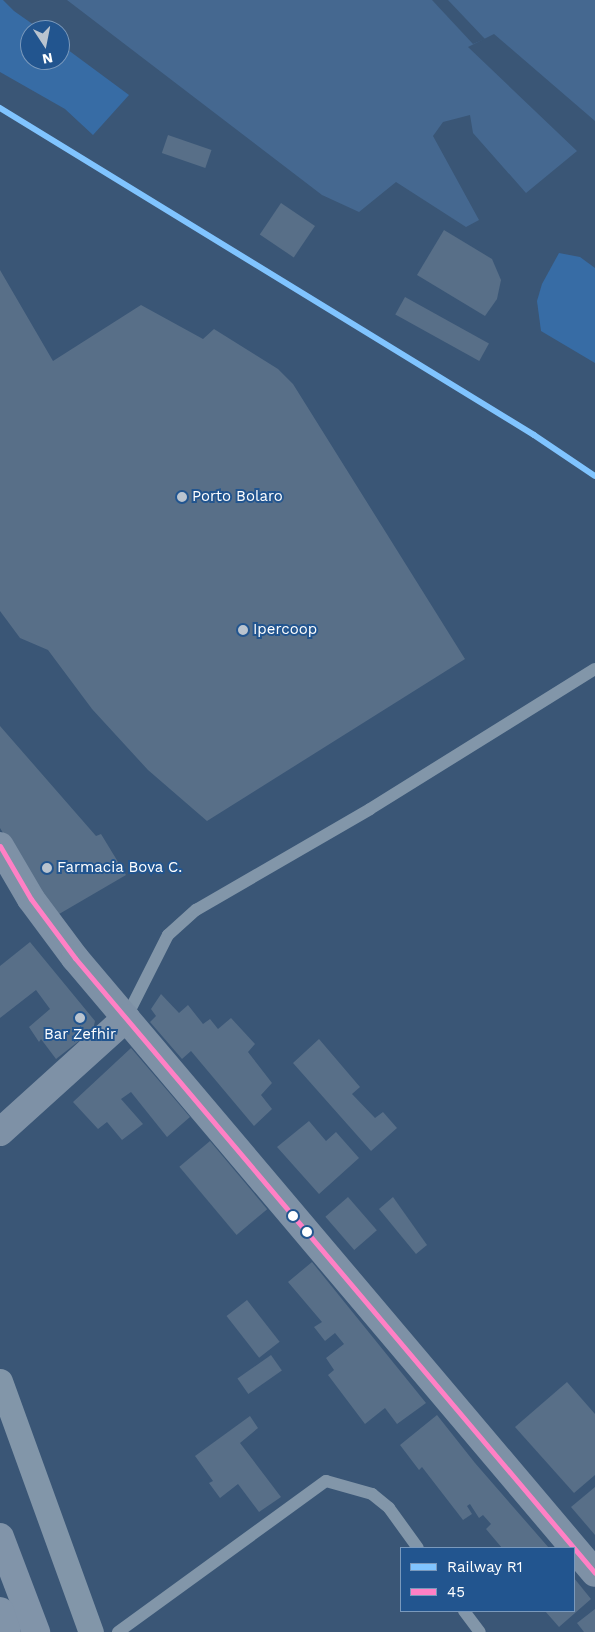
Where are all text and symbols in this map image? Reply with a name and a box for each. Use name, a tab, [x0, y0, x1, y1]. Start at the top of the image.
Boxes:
north arrow	[20, 20, 70, 70]
text: N	[41, 50, 54, 68]
place label: Porto Bolaro	[192, 488, 283, 506]
marker: Porto Bolaro	[176, 491, 188, 503]
place label: Ipercoop	[253, 621, 317, 639]
marker: Ipercoop	[237, 624, 249, 636]
place label: Farmacia Bova C.	[57, 859, 183, 877]
marker: Farmacia Bova C.	[41, 862, 53, 874]
marker: Bar Zefhir	[74, 1012, 86, 1024]
place label: Bar Zefhir	[44, 1026, 116, 1044]
unlabelled marker	[288, 1211, 298, 1221]
unlabelled marker	[302, 1227, 312, 1237]
legend	[400, 1547, 575, 1612]
text: Railway R1	[447, 1558, 523, 1576]
text: 45	[447, 1583, 465, 1601]

